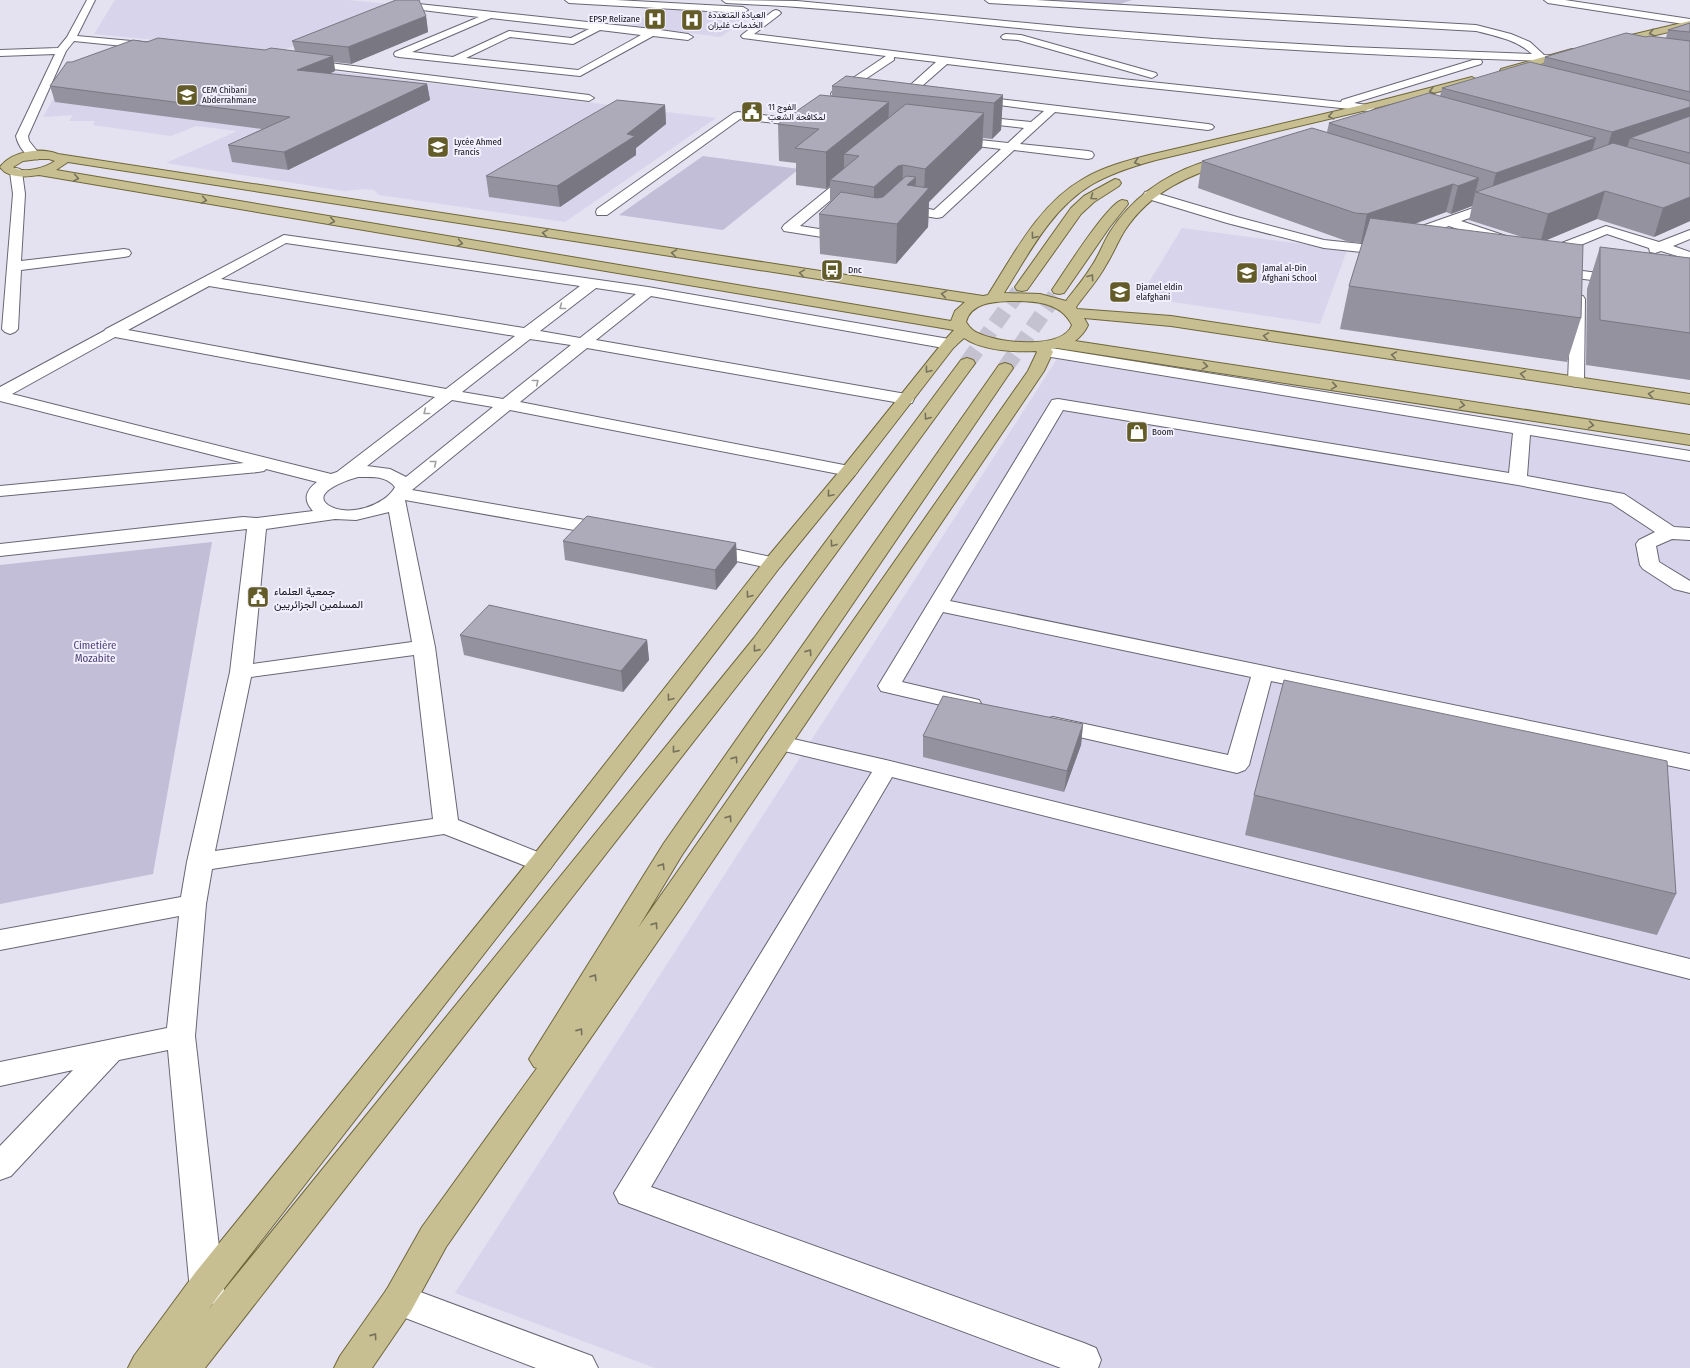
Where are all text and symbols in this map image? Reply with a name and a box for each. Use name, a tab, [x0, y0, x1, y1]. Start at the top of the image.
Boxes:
hospital icon: EPSP Relizane	[642, 6, 668, 32]
hospital icon: العيادة المتعددة الخدمات غليزان	[679, 7, 705, 33]
place label: العيادة المتعددة الخدمات غليزان	[708, 10, 766, 31]
place label: EPSP Relizane	[589, 14, 641, 24]
one-way arrow	[1649, 28, 1655, 36]
school or university icon: CEM Chibani Abderrahmane	[174, 82, 200, 108]
place label: CEM Chibani Abderrahmane	[202, 85, 257, 105]
one-way arrow	[1428, 86, 1435, 95]
public building icon: الفوج 11 لمكافحة الشعب	[739, 99, 765, 125]
place label: الفوج 11 لمكافحة الشعب	[768, 102, 826, 122]
one-way arrow	[1328, 111, 1334, 119]
school or university icon: Lycée Ahmed Francis	[425, 134, 451, 160]
place label: Lycée Ahmed Francis	[454, 137, 502, 157]
one-way arrow	[1133, 157, 1140, 166]
one-way arrow	[72, 173, 79, 182]
one-way arrow	[1090, 192, 1097, 200]
one-way arrow	[201, 195, 207, 204]
one-way arrow	[329, 216, 335, 225]
one-way arrow	[542, 229, 548, 238]
one-way arrow	[1032, 232, 1039, 239]
one-way arrow	[457, 238, 463, 247]
one-way arrow	[670, 249, 677, 258]
bus stop icon: Dnc	[819, 257, 845, 283]
school or university icon: Jamal al-Din Afghani School	[1234, 260, 1260, 286]
place label: Jamal al-Din Afghani School	[1262, 263, 1318, 283]
place label: Dnc	[848, 265, 862, 275]
one-way arrow	[799, 269, 805, 277]
one-way arrow	[1086, 274, 1093, 281]
school or university icon: Djamel eldin elafghani	[1107, 279, 1133, 305]
place label: Djamel eldin elafghani	[1136, 282, 1183, 302]
one-way arrow	[941, 291, 947, 299]
one-way arrow	[560, 303, 567, 310]
one-way arrow	[1263, 332, 1269, 341]
one-way arrow	[1391, 351, 1397, 360]
one-way arrow	[1202, 361, 1208, 370]
one-way arrow	[926, 366, 933, 373]
one-way arrow	[1520, 370, 1526, 379]
one-way arrow	[532, 379, 539, 386]
one-way arrow	[1331, 381, 1337, 390]
one-way arrow	[1648, 390, 1655, 398]
one-way arrow	[1459, 400, 1465, 409]
one-way arrow	[424, 408, 431, 415]
one-way arrow	[925, 412, 932, 419]
shop icon: Boom	[1124, 419, 1150, 445]
one-way arrow	[1588, 420, 1594, 429]
place label: Boom	[1152, 427, 1173, 437]
one-way arrow	[430, 460, 437, 467]
one-way arrow	[828, 489, 835, 497]
one-way arrow	[831, 540, 838, 547]
public building icon: جمعية العلماء المسلمين الجزائريين	[245, 584, 271, 610]
place label: جمعية العلماء المسلمين الجزائريين	[274, 585, 363, 611]
one-way arrow	[746, 591, 753, 598]
park label: Cimetière Mozabite	[73, 639, 117, 665]
one-way arrow	[754, 644, 761, 651]
one-way arrow	[804, 649, 812, 656]
one-way arrow	[667, 694, 674, 701]
one-way arrow	[673, 746, 680, 753]
one-way arrow	[730, 756, 738, 763]
one-way arrow	[724, 815, 732, 822]
one-way arrow	[657, 864, 664, 871]
one-way arrow	[650, 922, 658, 929]
one-way arrow	[589, 974, 597, 981]
one-way arrow	[575, 1029, 582, 1036]
one-way arrow	[369, 1333, 377, 1340]

